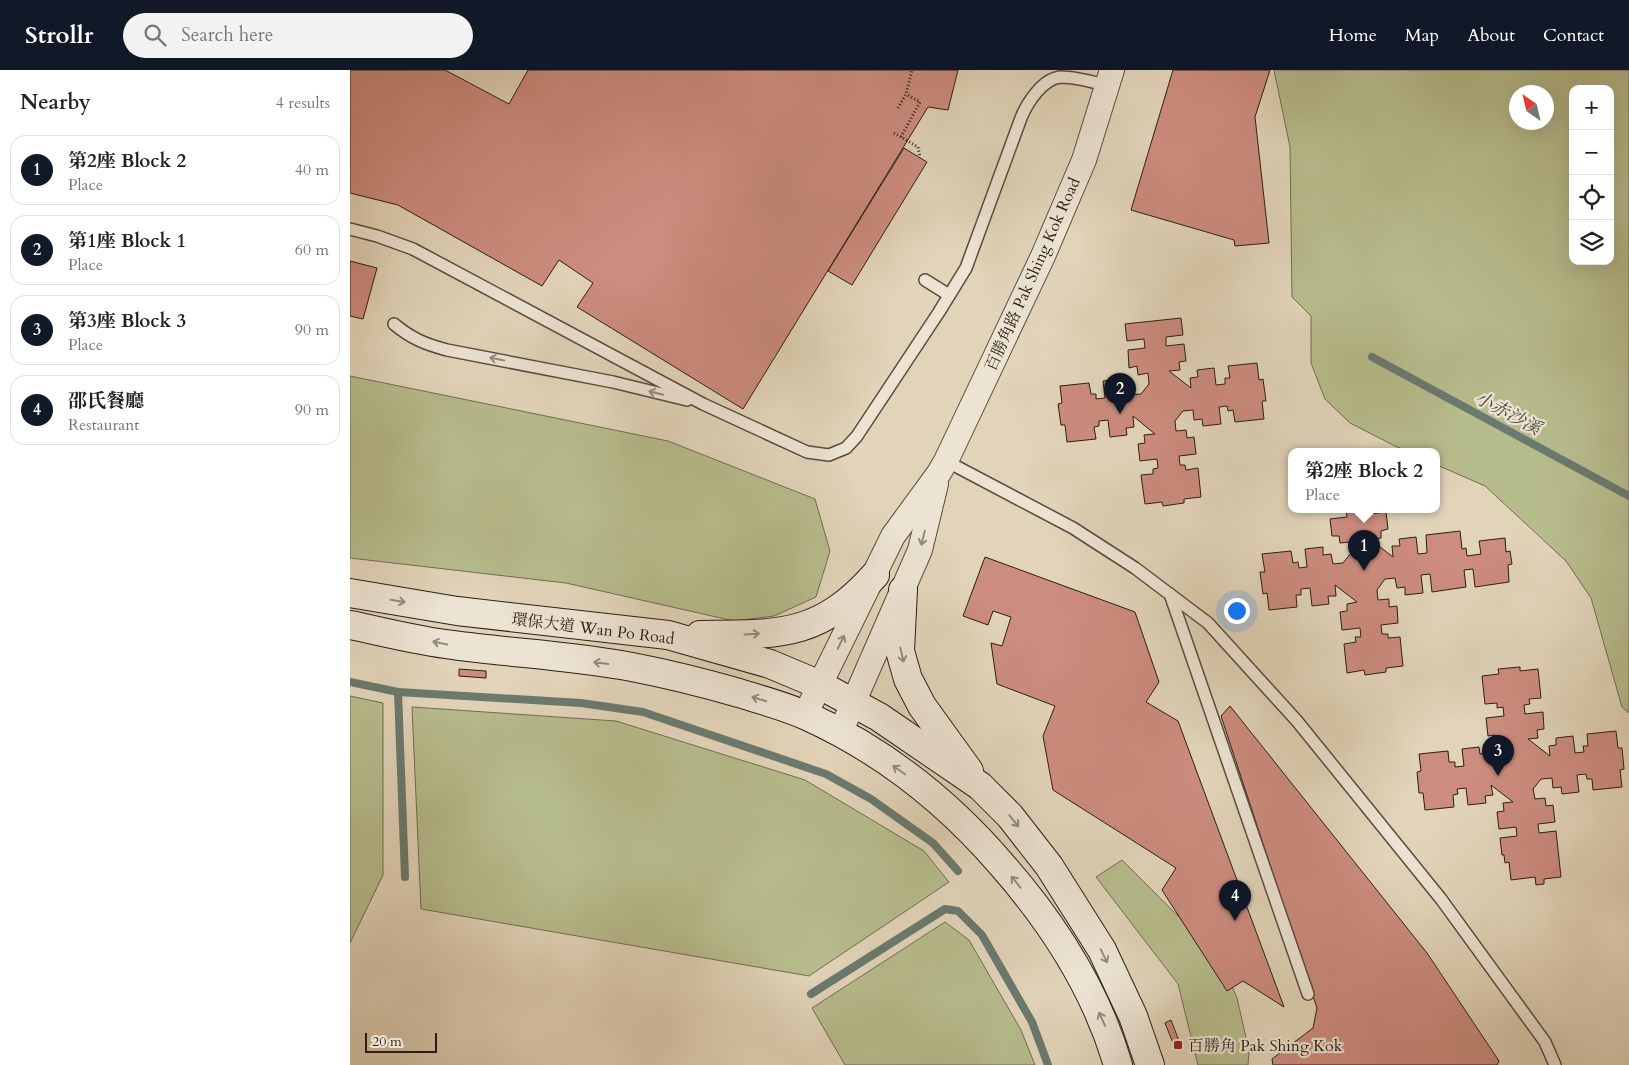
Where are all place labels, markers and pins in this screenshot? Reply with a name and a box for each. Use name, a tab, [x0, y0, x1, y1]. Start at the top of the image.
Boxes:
pin: 2	[1104, 373, 1136, 414]
pin: 1	[1348, 530, 1380, 571]
pin: 3	[1482, 735, 1514, 776]
pin: 4	[1219, 880, 1251, 921]
place label: 百勝角 Pak Shing Kok	[1188, 1035, 1343, 1057]
marker: 百勝角 Pak Shing Kok	[1172, 1039, 1184, 1051]

